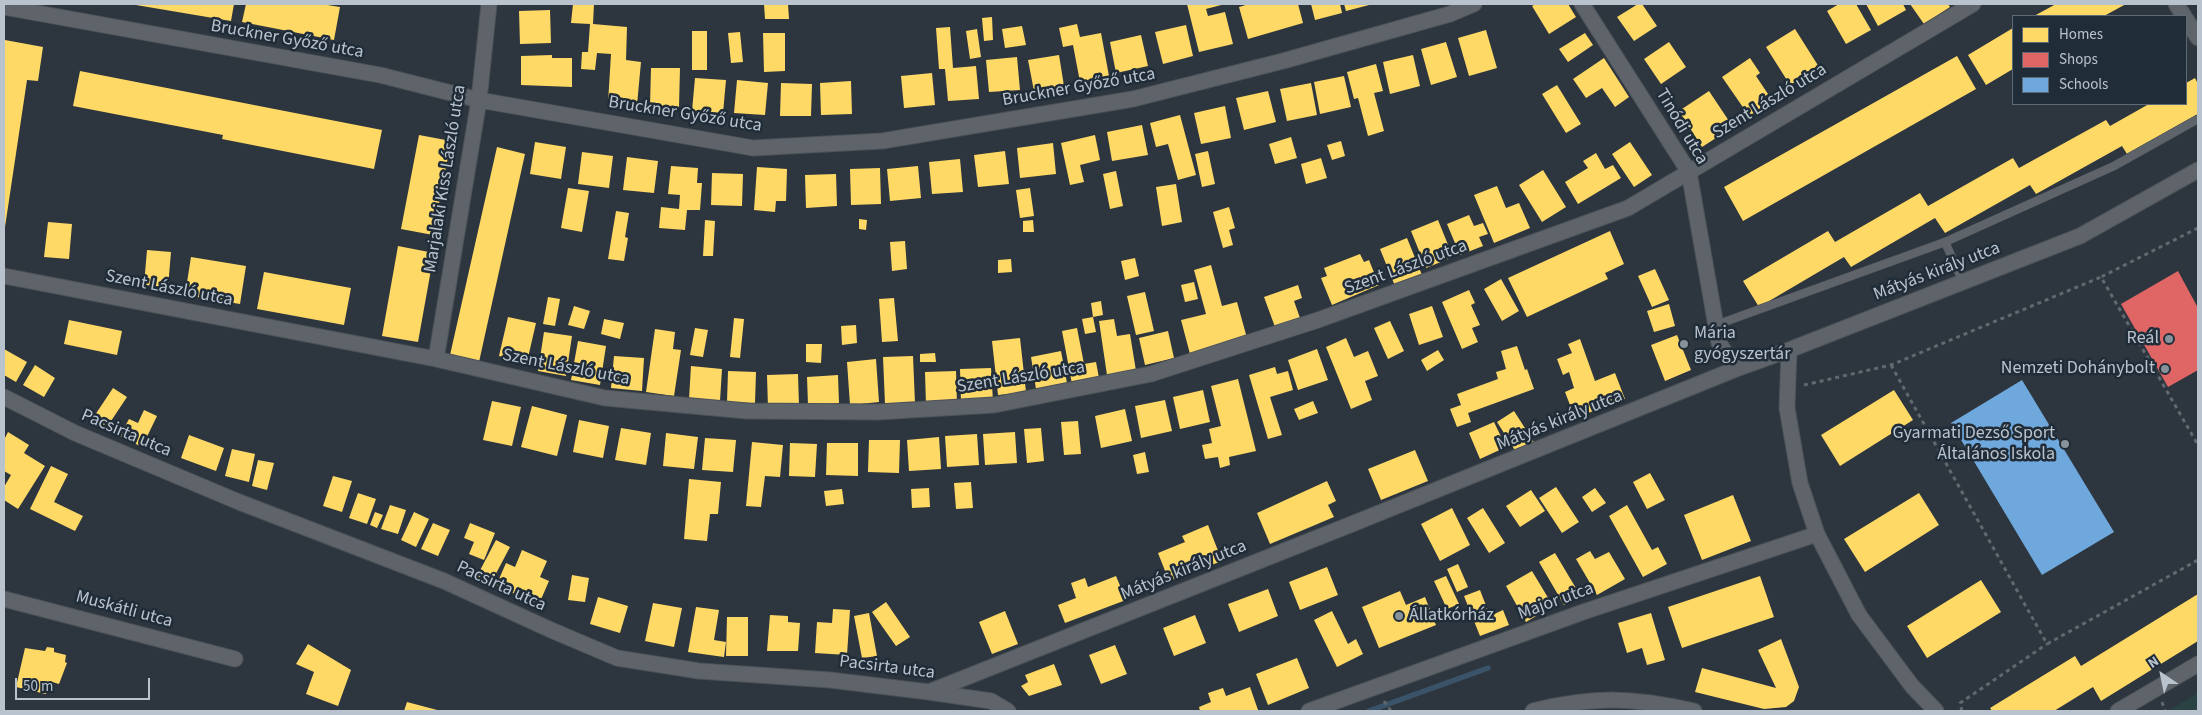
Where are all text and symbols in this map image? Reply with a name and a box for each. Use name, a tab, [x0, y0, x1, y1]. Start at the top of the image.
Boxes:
legend	[2012, 15, 2187, 105]
street label: Bruckner Győző utca	[209, 16, 365, 64]
text: Homes	[2059, 24, 2103, 45]
text: Shops	[2059, 49, 2098, 70]
street label: Szent László utca	[1709, 59, 1831, 145]
street label: Bruckner Győző utca	[1001, 64, 1157, 112]
text: Schools	[2059, 74, 2108, 95]
street label: Marjalaki Kiss László utca	[420, 84, 472, 274]
street label: Tinódi utca	[1650, 85, 1712, 169]
street label: Bruckner Győző utca	[607, 92, 763, 138]
street label: Szent László utca	[1342, 236, 1470, 300]
street label: Mátyás király utca	[1871, 238, 2003, 306]
street label: Szent László utca	[104, 266, 234, 312]
place label: Mária gyógyszertár	[1694, 323, 1790, 366]
place label: Reál	[2127, 328, 2159, 350]
marker: Reál	[2163, 333, 2175, 345]
marker: Mária gyógyszertár	[1678, 338, 1690, 350]
street label: Szent László utca	[501, 345, 631, 391]
street label: Szent László utca	[955, 357, 1087, 399]
place label: Nemzeti Dohánybolt	[2001, 358, 2155, 380]
marker: Nemzeti Dohánybolt	[2159, 363, 2171, 375]
street label: Mátyás király utca	[1494, 386, 1626, 456]
street label: Pacsirta utca	[78, 405, 174, 463]
place label: Gyarmati Dezső Sport Általános Iskola	[1892, 423, 2055, 466]
marker: Gyarmati Dezső Sport Általános Iskola	[2059, 438, 2071, 450]
street label: Mátyás király utca	[1118, 536, 1250, 606]
street label: Pacsirta utca	[453, 557, 549, 617]
street label: Major utca	[1515, 578, 1597, 626]
street label: Muskátli utca	[73, 587, 175, 633]
place label: Állatkórház	[1409, 605, 1494, 627]
marker: Állatkórház	[1393, 610, 1405, 622]
north arrow	[2137, 650, 2187, 700]
street label: Pacsirta utca	[838, 651, 936, 685]
text: N	[2144, 652, 2163, 673]
scale bar	[18, 668, 152, 700]
text: 50 m	[23, 676, 53, 697]

